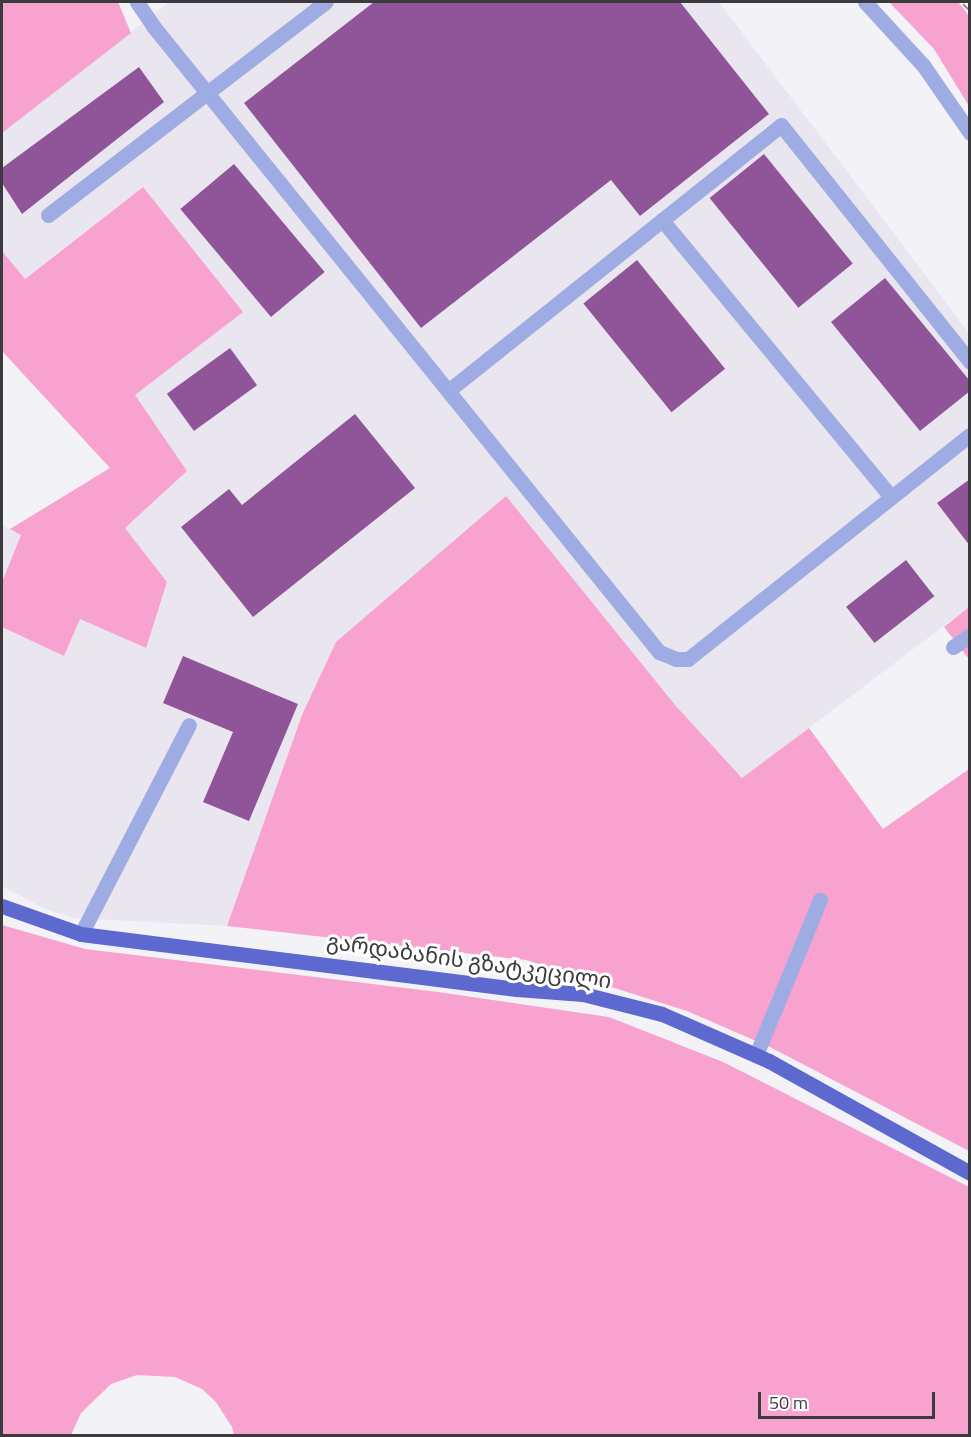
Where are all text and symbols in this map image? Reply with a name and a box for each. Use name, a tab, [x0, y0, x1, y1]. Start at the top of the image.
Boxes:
street label: გარდაბანის გზატკეცილი	[325, 928, 613, 994]
scale bar	[761, 1380, 938, 1418]
text: 50 m	[769, 1389, 808, 1416]

